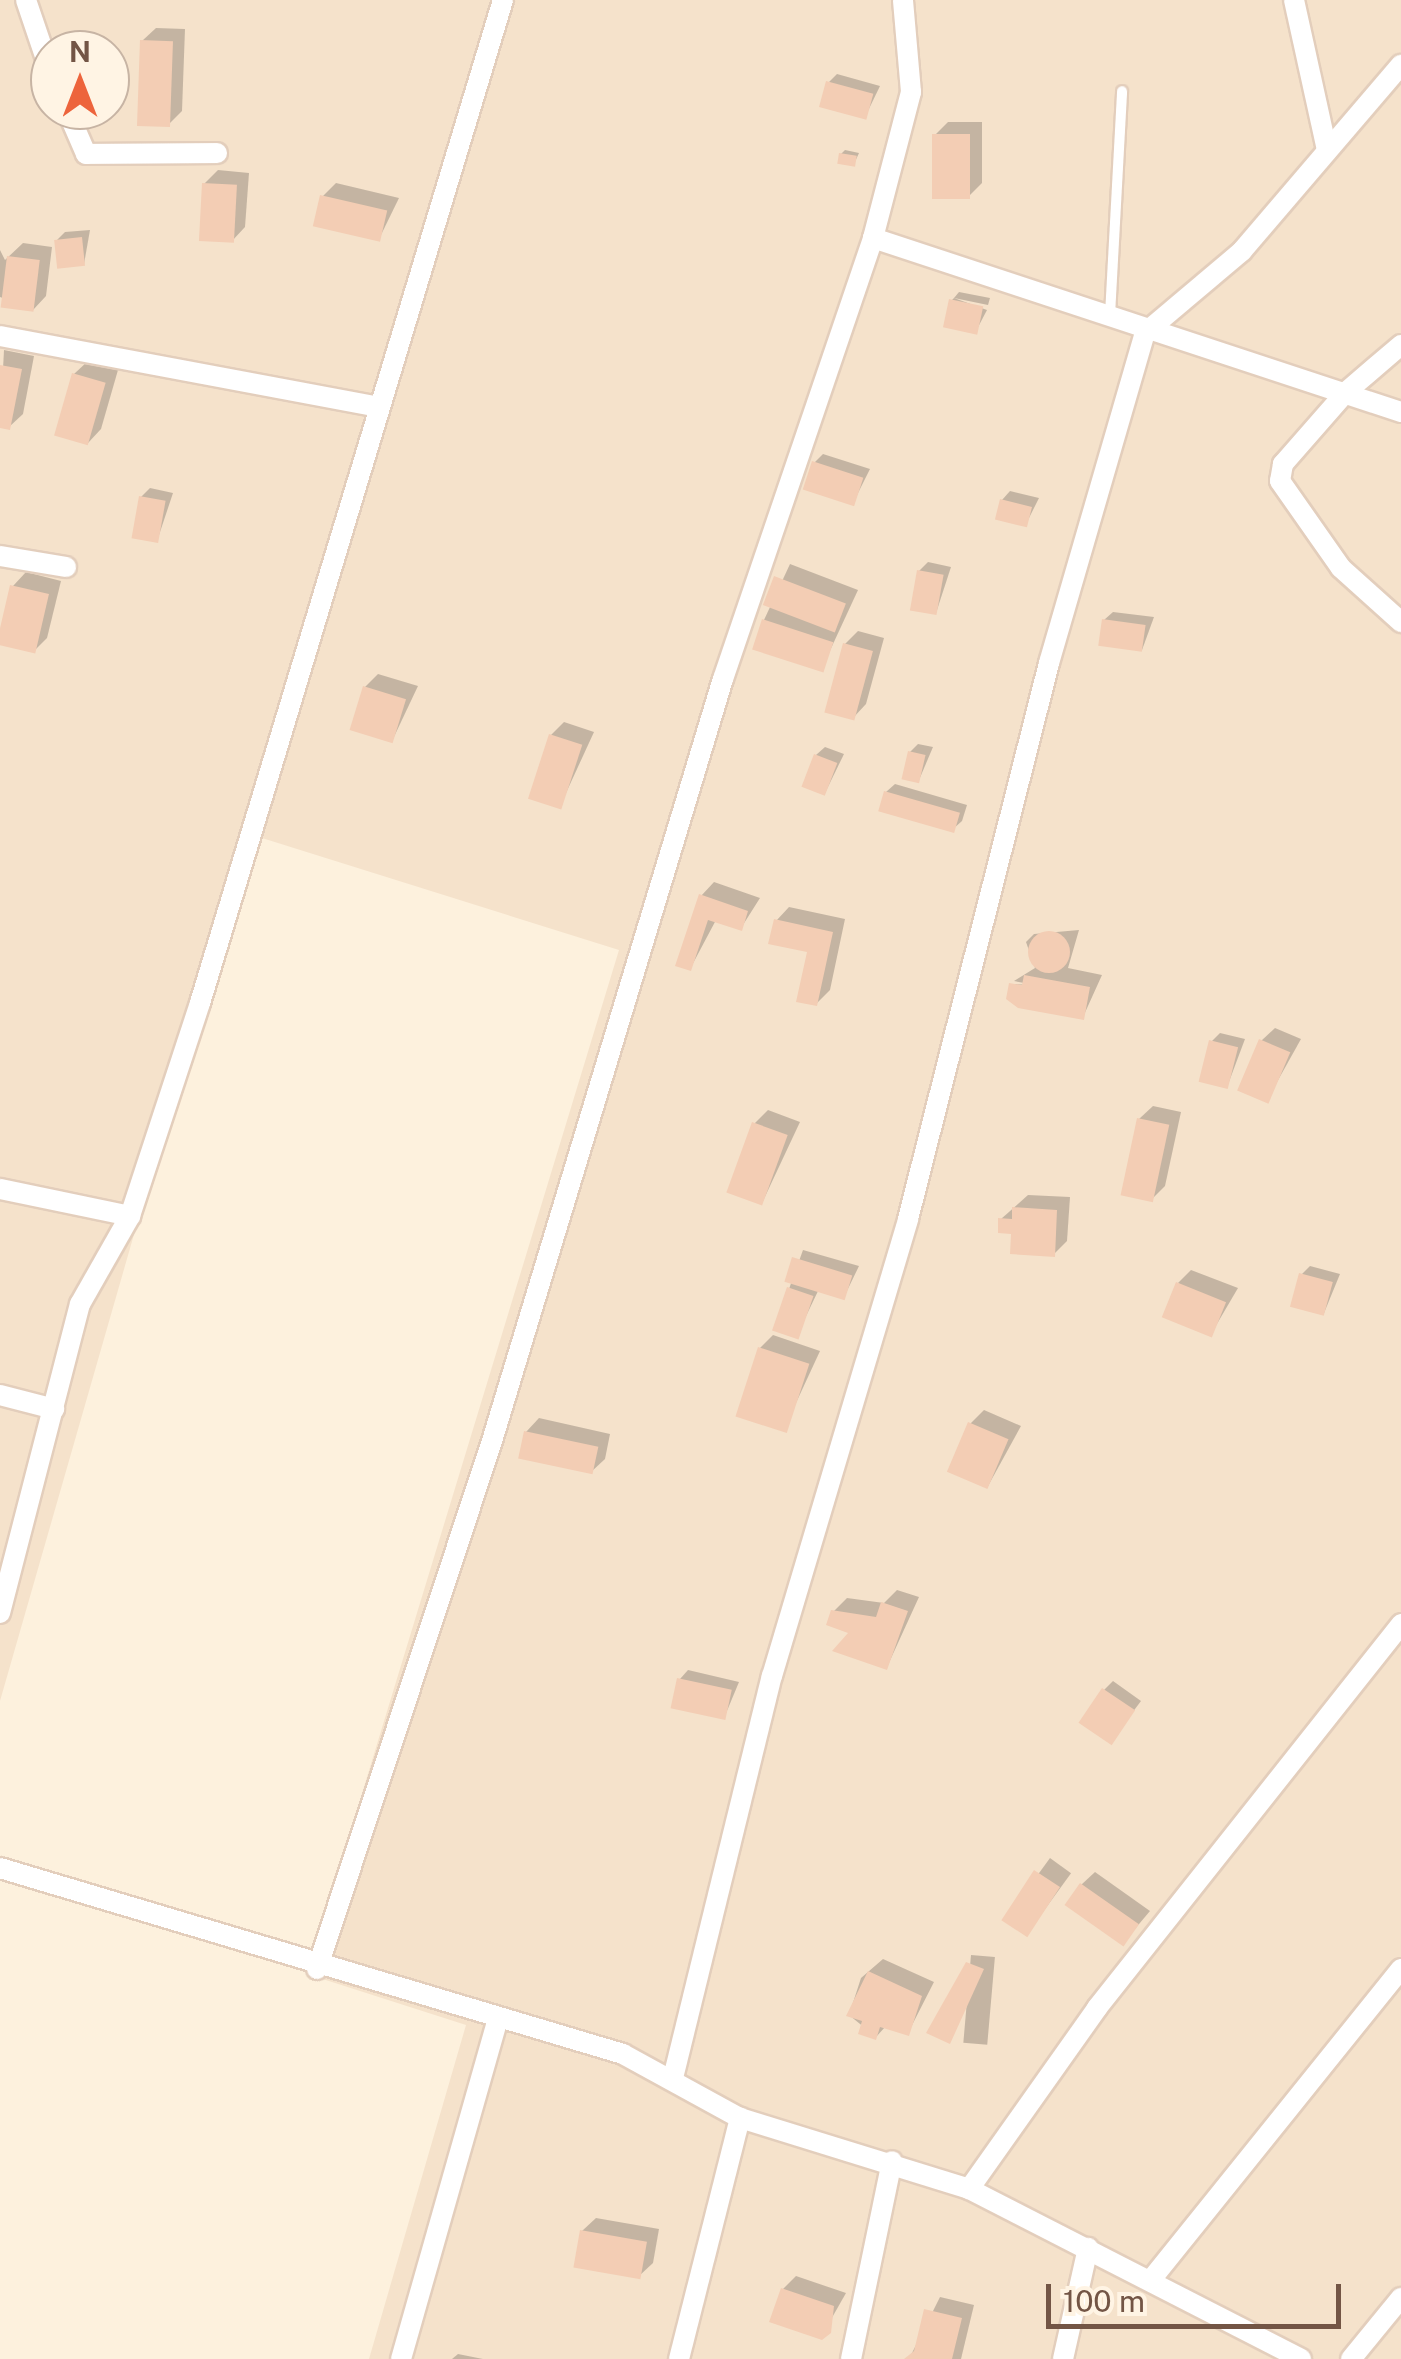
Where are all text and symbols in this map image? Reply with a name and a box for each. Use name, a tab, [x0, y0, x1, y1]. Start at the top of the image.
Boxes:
north arrow	[30, 30, 130, 130]
text: N	[69, 35, 91, 68]
scale bar	[1051, 2264, 1346, 2326]
text: 100 m	[1063, 2283, 1145, 2319]

